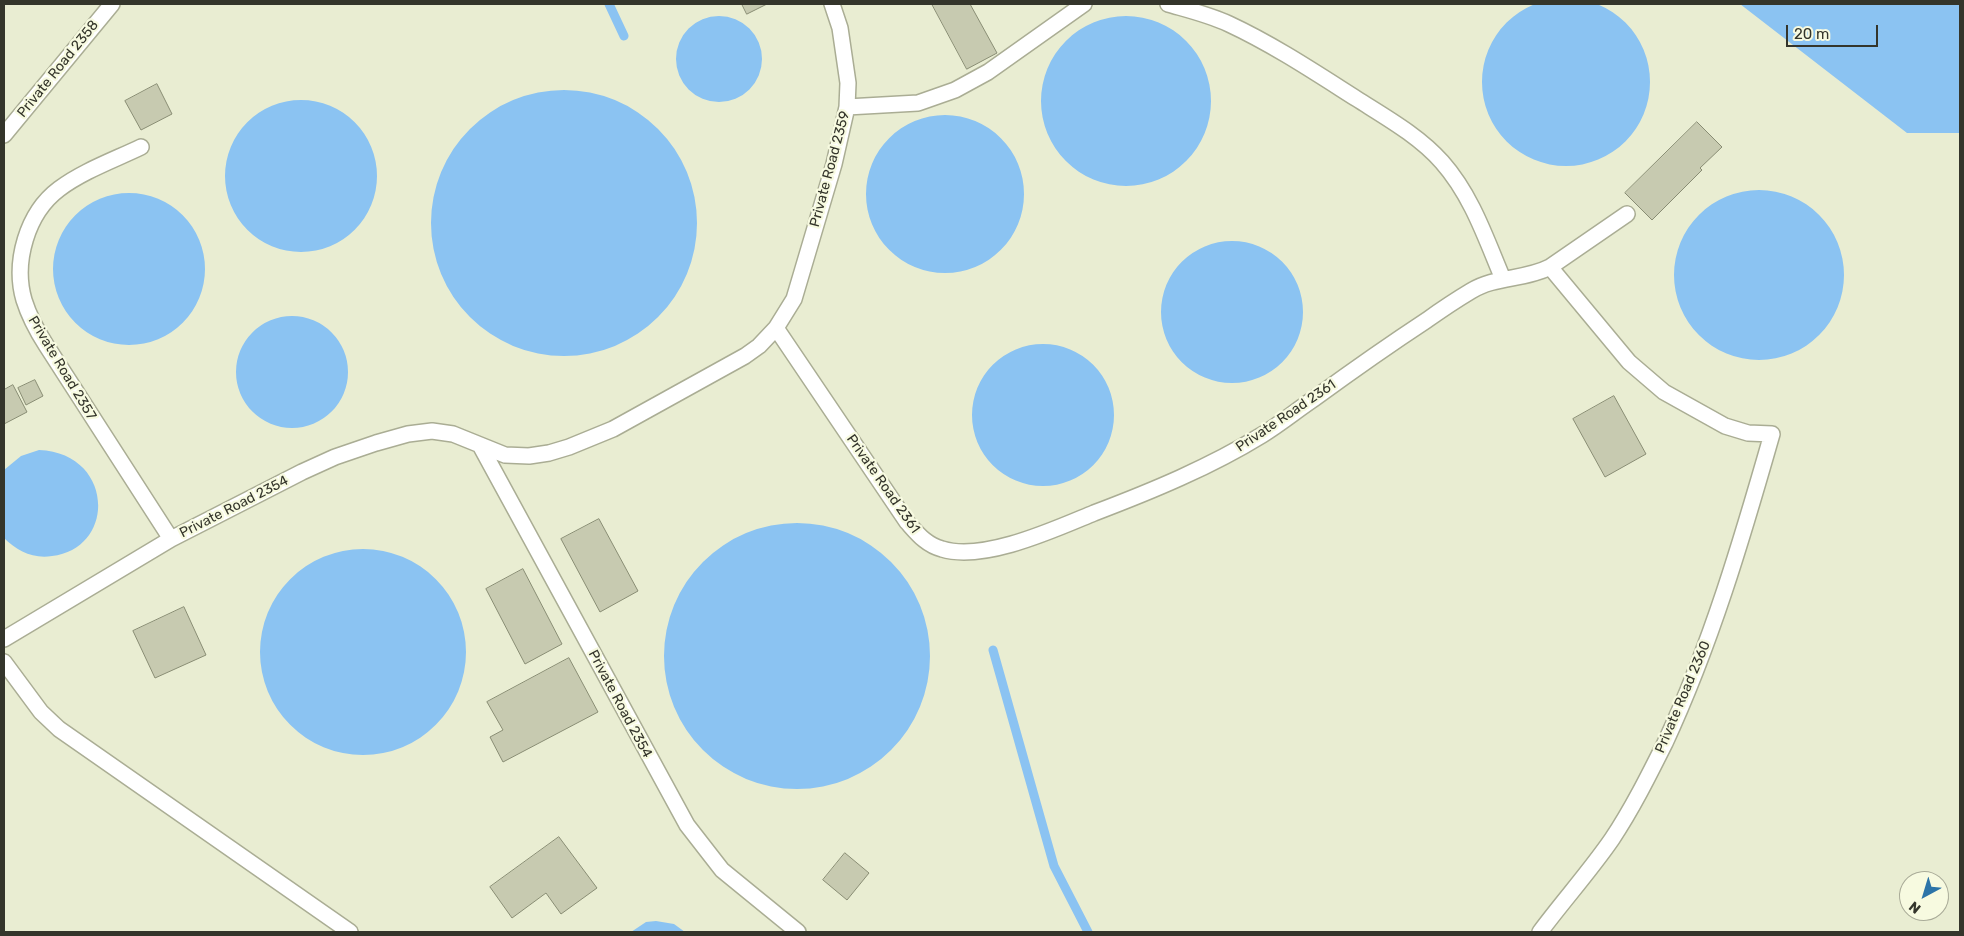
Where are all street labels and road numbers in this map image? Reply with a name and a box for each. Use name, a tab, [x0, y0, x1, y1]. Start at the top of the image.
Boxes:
street label: Private Road 2358	[14, 17, 102, 121]
street label: Private Road 2359	[806, 109, 854, 229]
street label: Private Road 2357	[24, 313, 100, 423]
street label: Private Road 2361	[1233, 376, 1339, 456]
street label: Private Road 2361	[843, 431, 923, 537]
street label: Private Road 2354	[177, 472, 291, 542]
street label: Private Road 2360	[1652, 638, 1714, 756]
street label: Private Road 2354	[584, 647, 656, 761]

